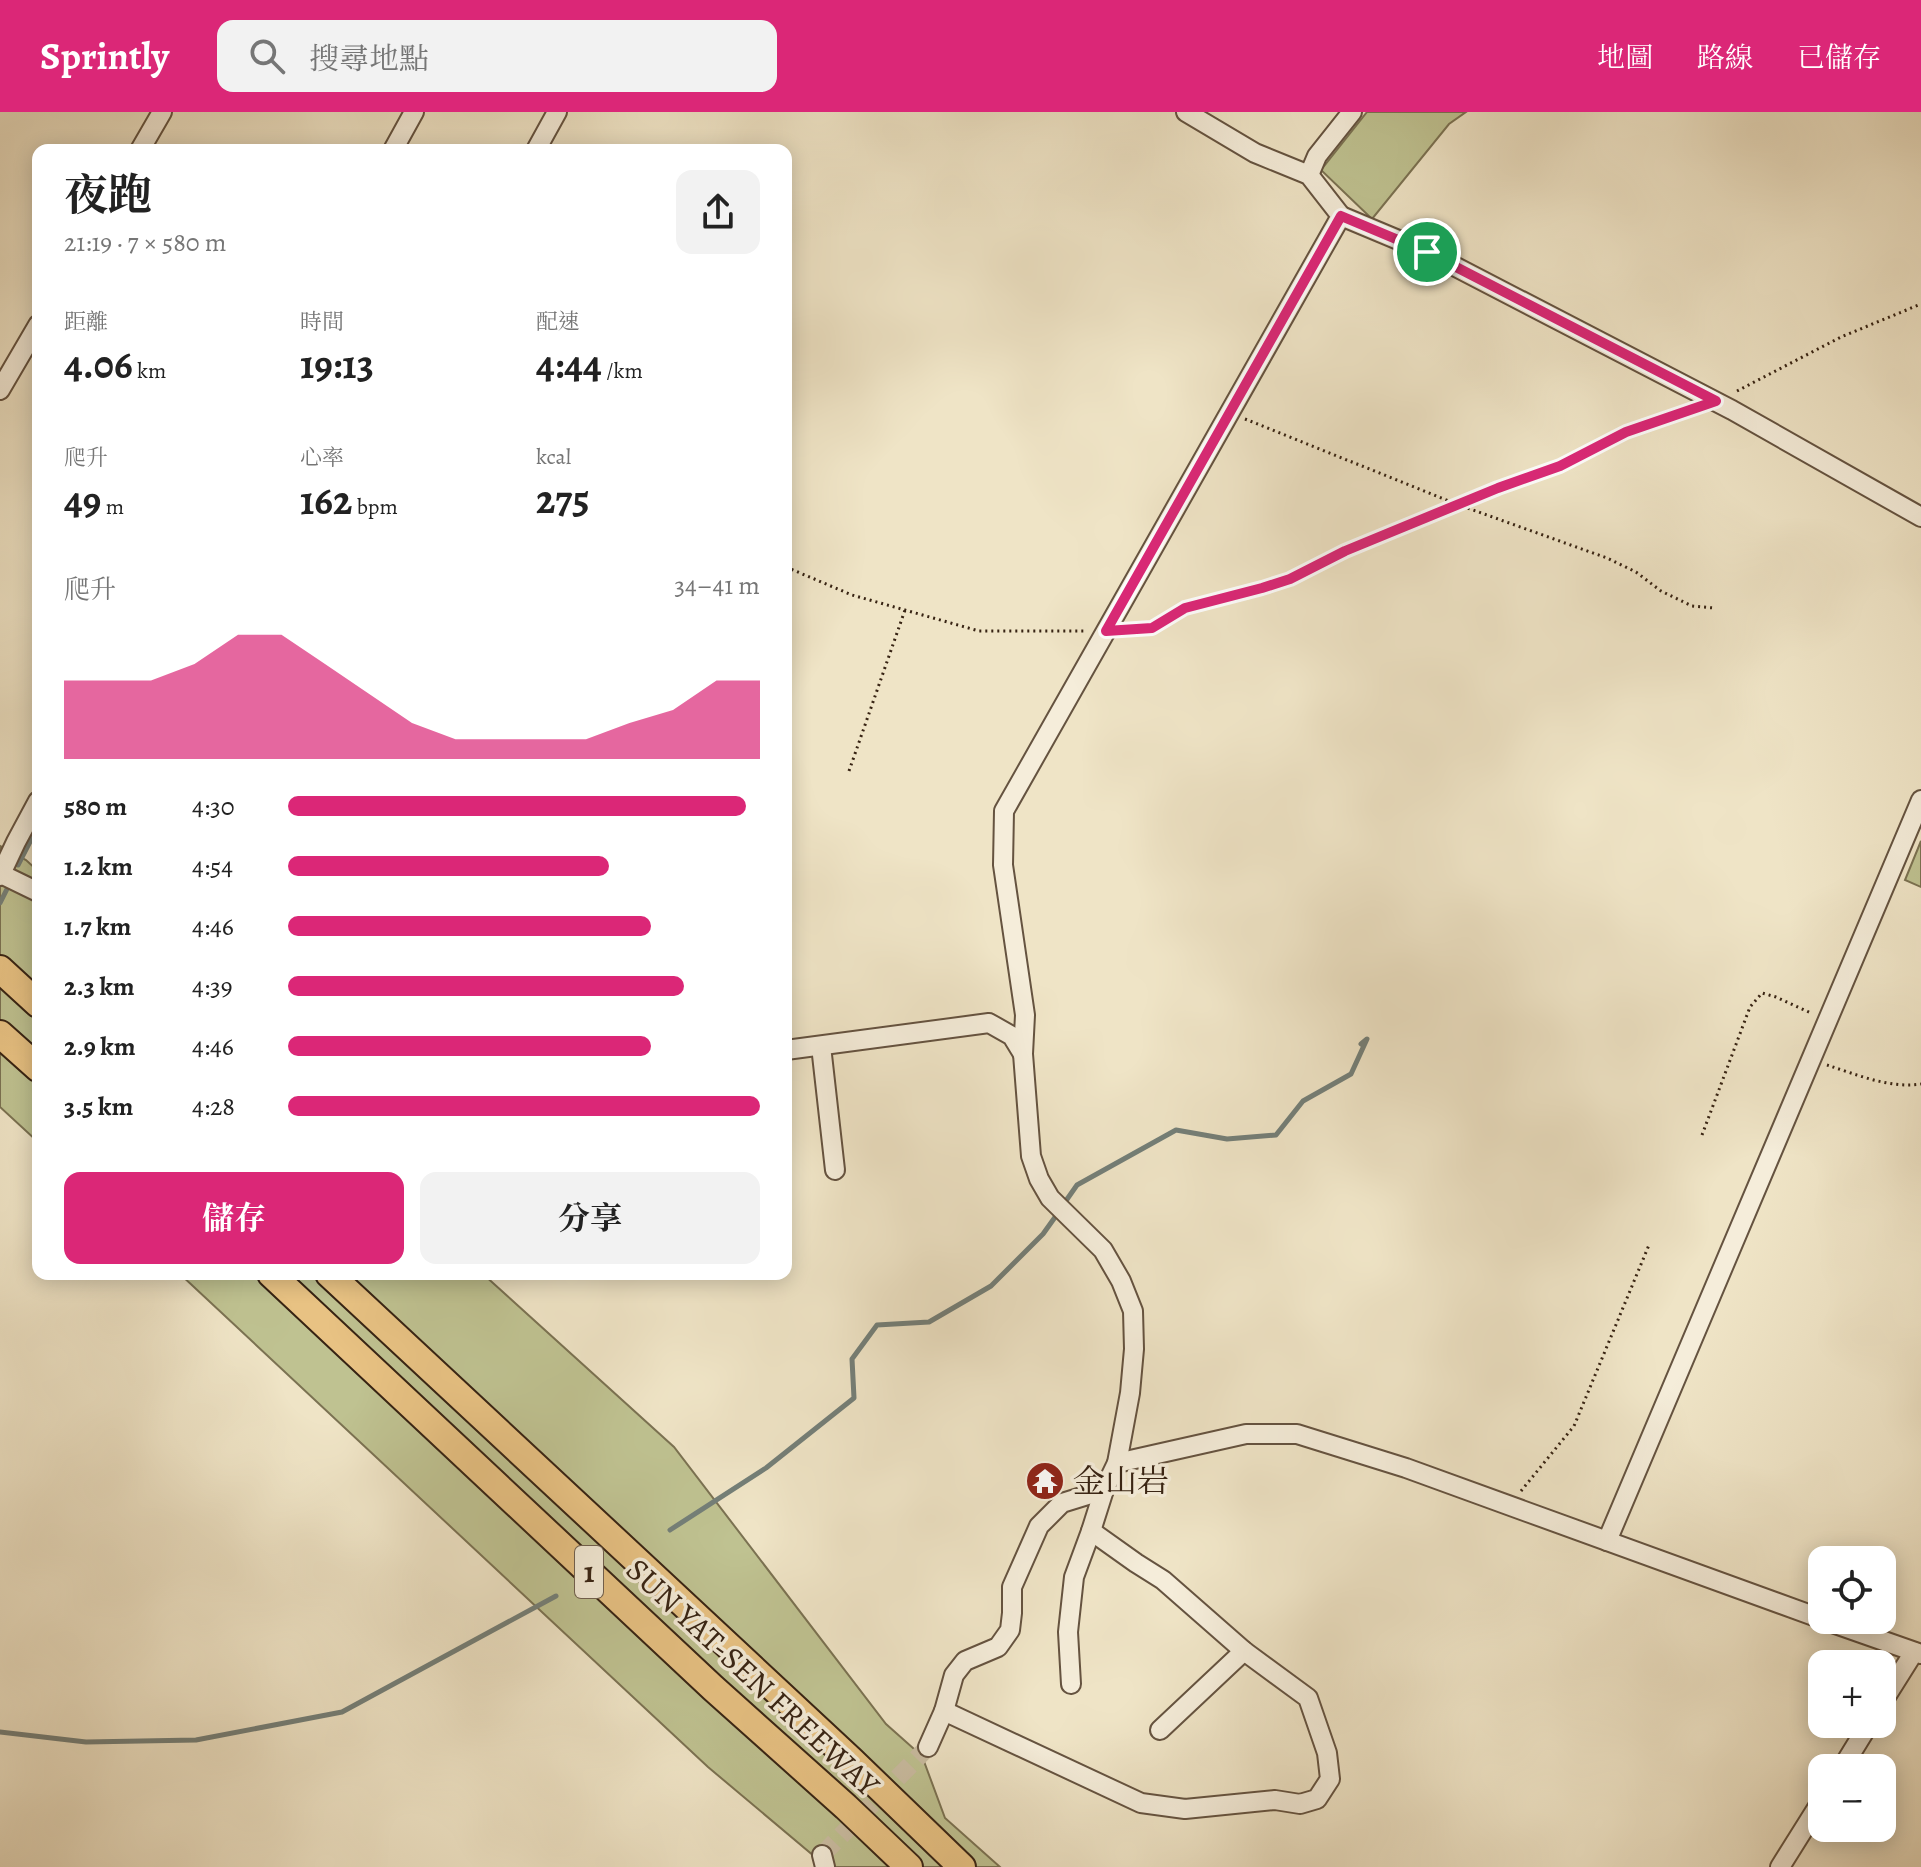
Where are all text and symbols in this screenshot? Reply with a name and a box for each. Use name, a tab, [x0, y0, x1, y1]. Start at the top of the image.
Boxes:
search box	[217, 20, 777, 92]
text: Sprintly	[40, 30, 169, 82]
icon: search	[245, 34, 289, 78]
text: 搜尋地點	[309, 39, 429, 79]
text: 地圖	[1597, 39, 1653, 77]
text: 路線	[1697, 39, 1753, 77]
text: 已儲存	[1797, 39, 1881, 77]
text: 夜跑	[64, 165, 152, 225]
button: share	[676, 170, 760, 254]
pin	[1393, 218, 1461, 286]
text: 21:19 · 7 × 580 m	[64, 225, 226, 260]
icon: arrive	[1405, 230, 1449, 274]
text: 距離	[64, 307, 108, 337]
text: 時間	[300, 307, 344, 337]
text: 配速	[536, 307, 580, 337]
text: 4.06	[64, 337, 133, 392]
text: 19:13	[300, 337, 374, 392]
text: 4:44	[536, 337, 602, 392]
text: km	[133, 356, 166, 386]
text: /km	[602, 356, 643, 386]
text: kcal	[536, 442, 571, 472]
text: 爬升	[64, 443, 108, 473]
text: 心率	[300, 443, 344, 473]
text: 275	[536, 472, 589, 527]
text: 49	[64, 473, 101, 528]
text: 162	[300, 473, 352, 528]
text: m	[101, 492, 124, 522]
text: bpm	[352, 492, 398, 522]
text: 34–41 m	[674, 568, 760, 603]
text: 爬升	[64, 572, 116, 607]
text: 580 m	[64, 789, 127, 824]
text: 4:30	[192, 789, 235, 824]
text: 1.2 km	[64, 849, 133, 884]
text: 4:54	[192, 849, 233, 884]
text: 1.7 km	[64, 909, 131, 944]
text: 4:46	[192, 909, 234, 944]
text: 2.3 km	[64, 969, 135, 1004]
text: 4:39	[192, 969, 233, 1004]
text: 2.9 km	[64, 1029, 136, 1064]
text: 4:46	[192, 1029, 234, 1064]
text: 3.5 km	[64, 1089, 133, 1124]
text: 4:28	[192, 1089, 235, 1124]
button: 儲存	[64, 1172, 404, 1264]
button: 分享	[420, 1172, 760, 1264]
place label: 金山岩	[1073, 1459, 1169, 1503]
temple icon: 金山岩	[1024, 1460, 1066, 1502]
road number: 1	[575, 1546, 603, 1598]
map controls	[1808, 1546, 1896, 1842]
button: locate	[1808, 1546, 1896, 1634]
street label: SUN YAT-SEN FREEWAY	[617, 1548, 890, 1807]
button: +	[1808, 1650, 1896, 1738]
button: −	[1808, 1754, 1896, 1842]

